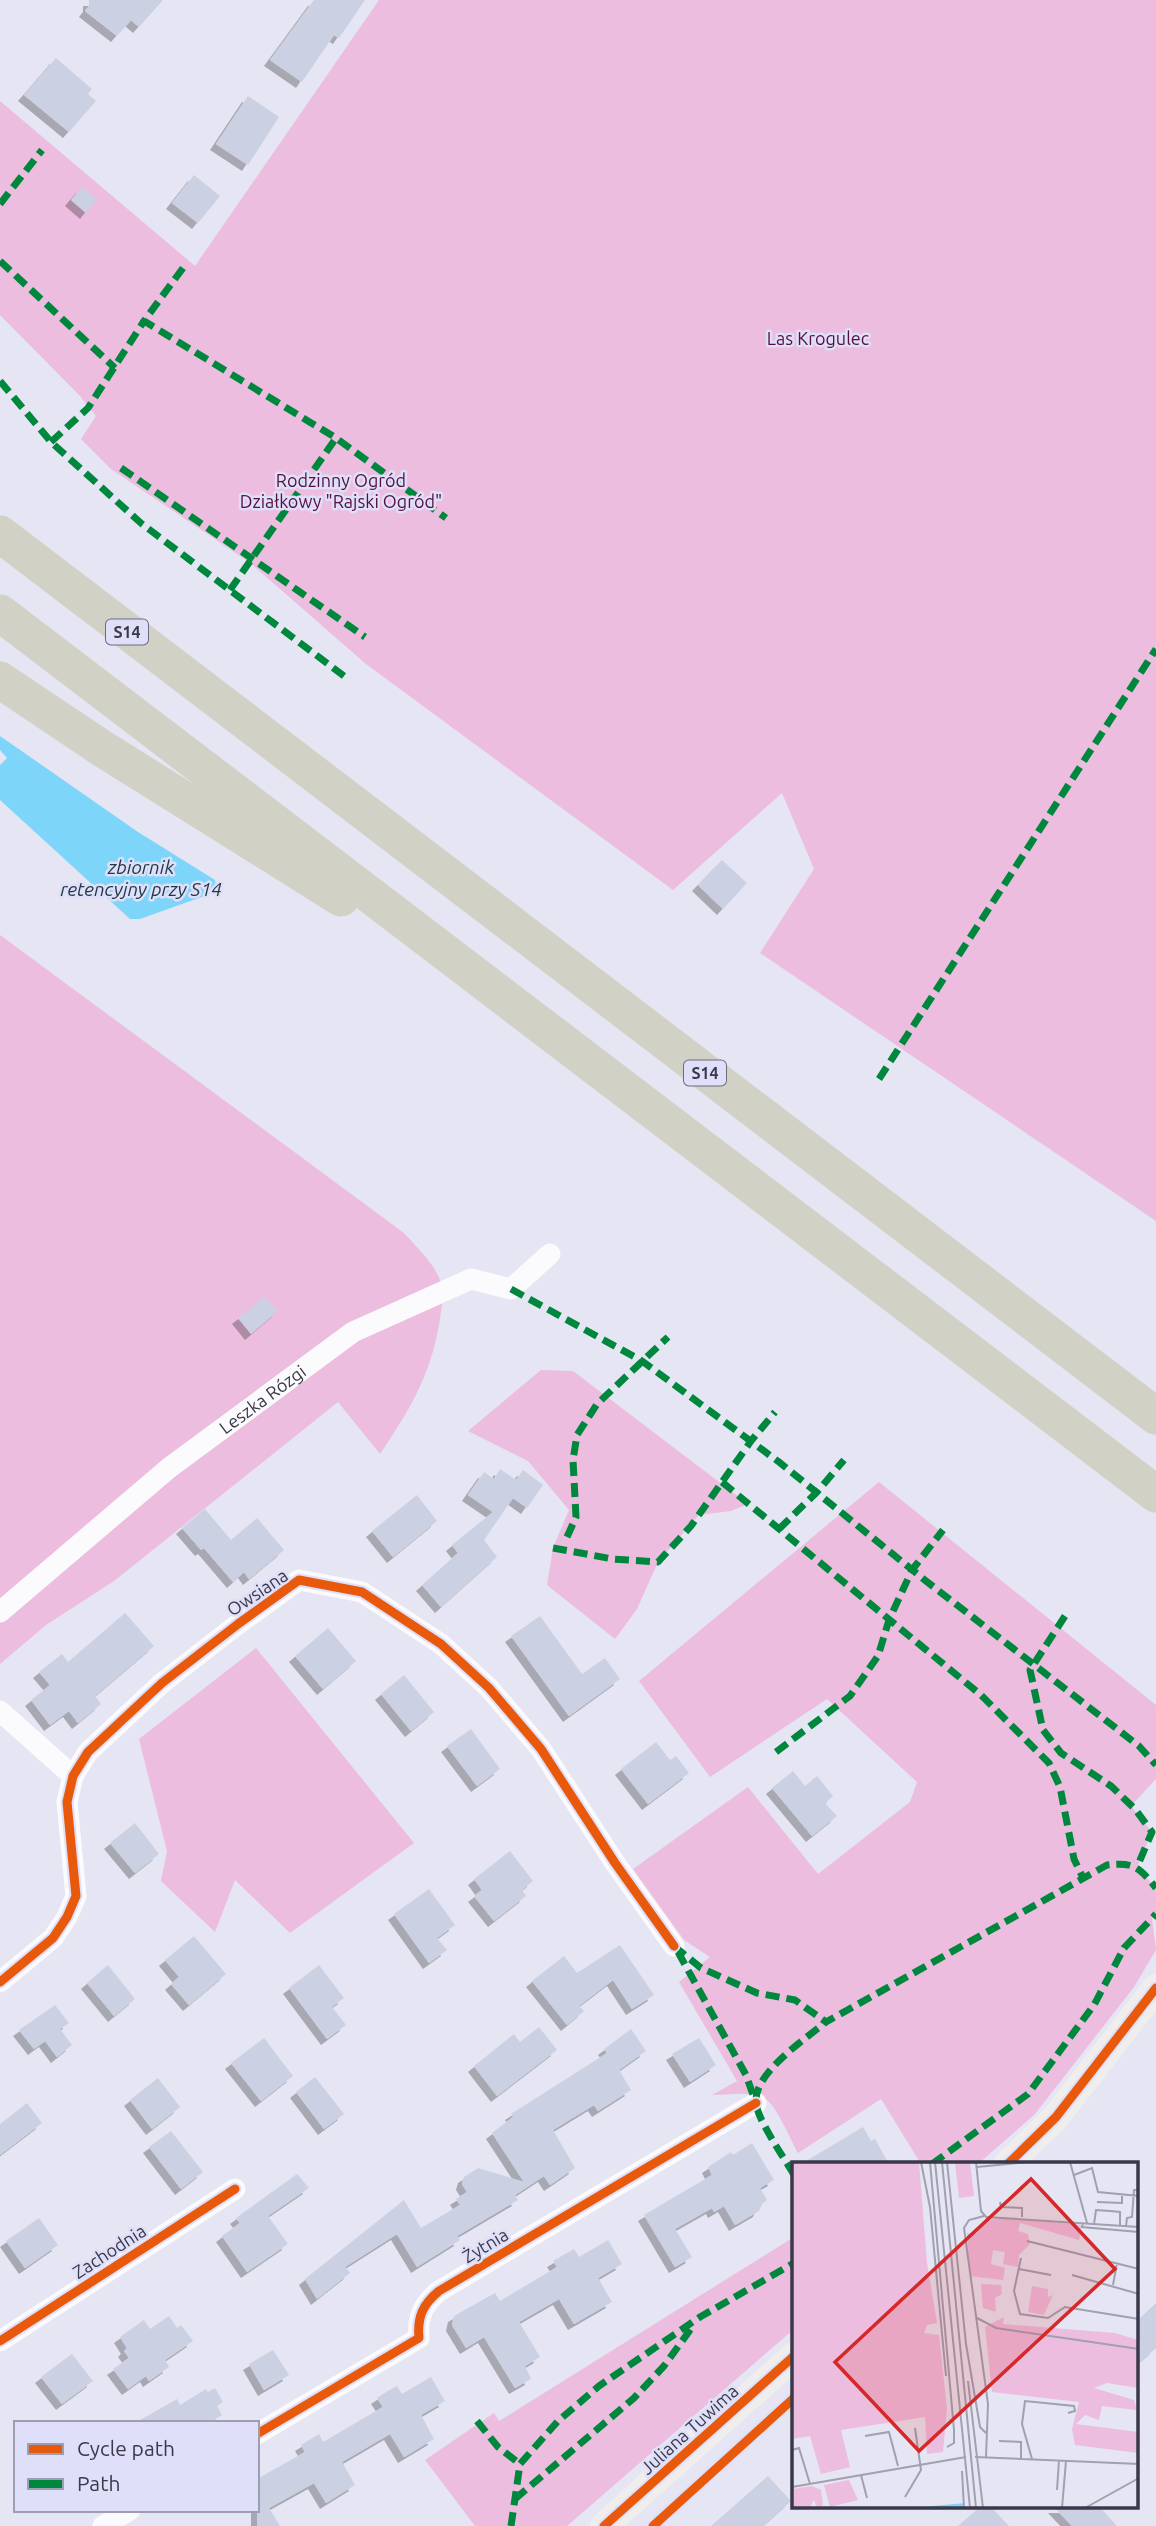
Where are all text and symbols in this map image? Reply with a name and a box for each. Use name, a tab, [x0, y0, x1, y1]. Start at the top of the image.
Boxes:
park label: Las Krogulec	[767, 328, 869, 348]
park label: Rodzinny Ogród Działkowy "Rajski Ogród"	[240, 470, 442, 511]
road number: S14	[106, 620, 148, 645]
water label: zbiornik retencyjny przy S14	[60, 856, 222, 900]
road number: S14	[684, 1060, 726, 1086]
street label: Leszka Rózgi	[215, 1361, 309, 1437]
street label: Owsiana	[223, 1564, 291, 1620]
inset map	[792, 2162, 1138, 2508]
street label: Zachodnia	[69, 2220, 149, 2282]
street label: Żytnia	[459, 2224, 511, 2266]
street label: Juliana Tuwima	[636, 2380, 742, 2478]
legend	[14, 2421, 259, 2512]
text: Cycle path	[77, 2436, 175, 2460]
text: Path	[77, 2471, 120, 2495]

